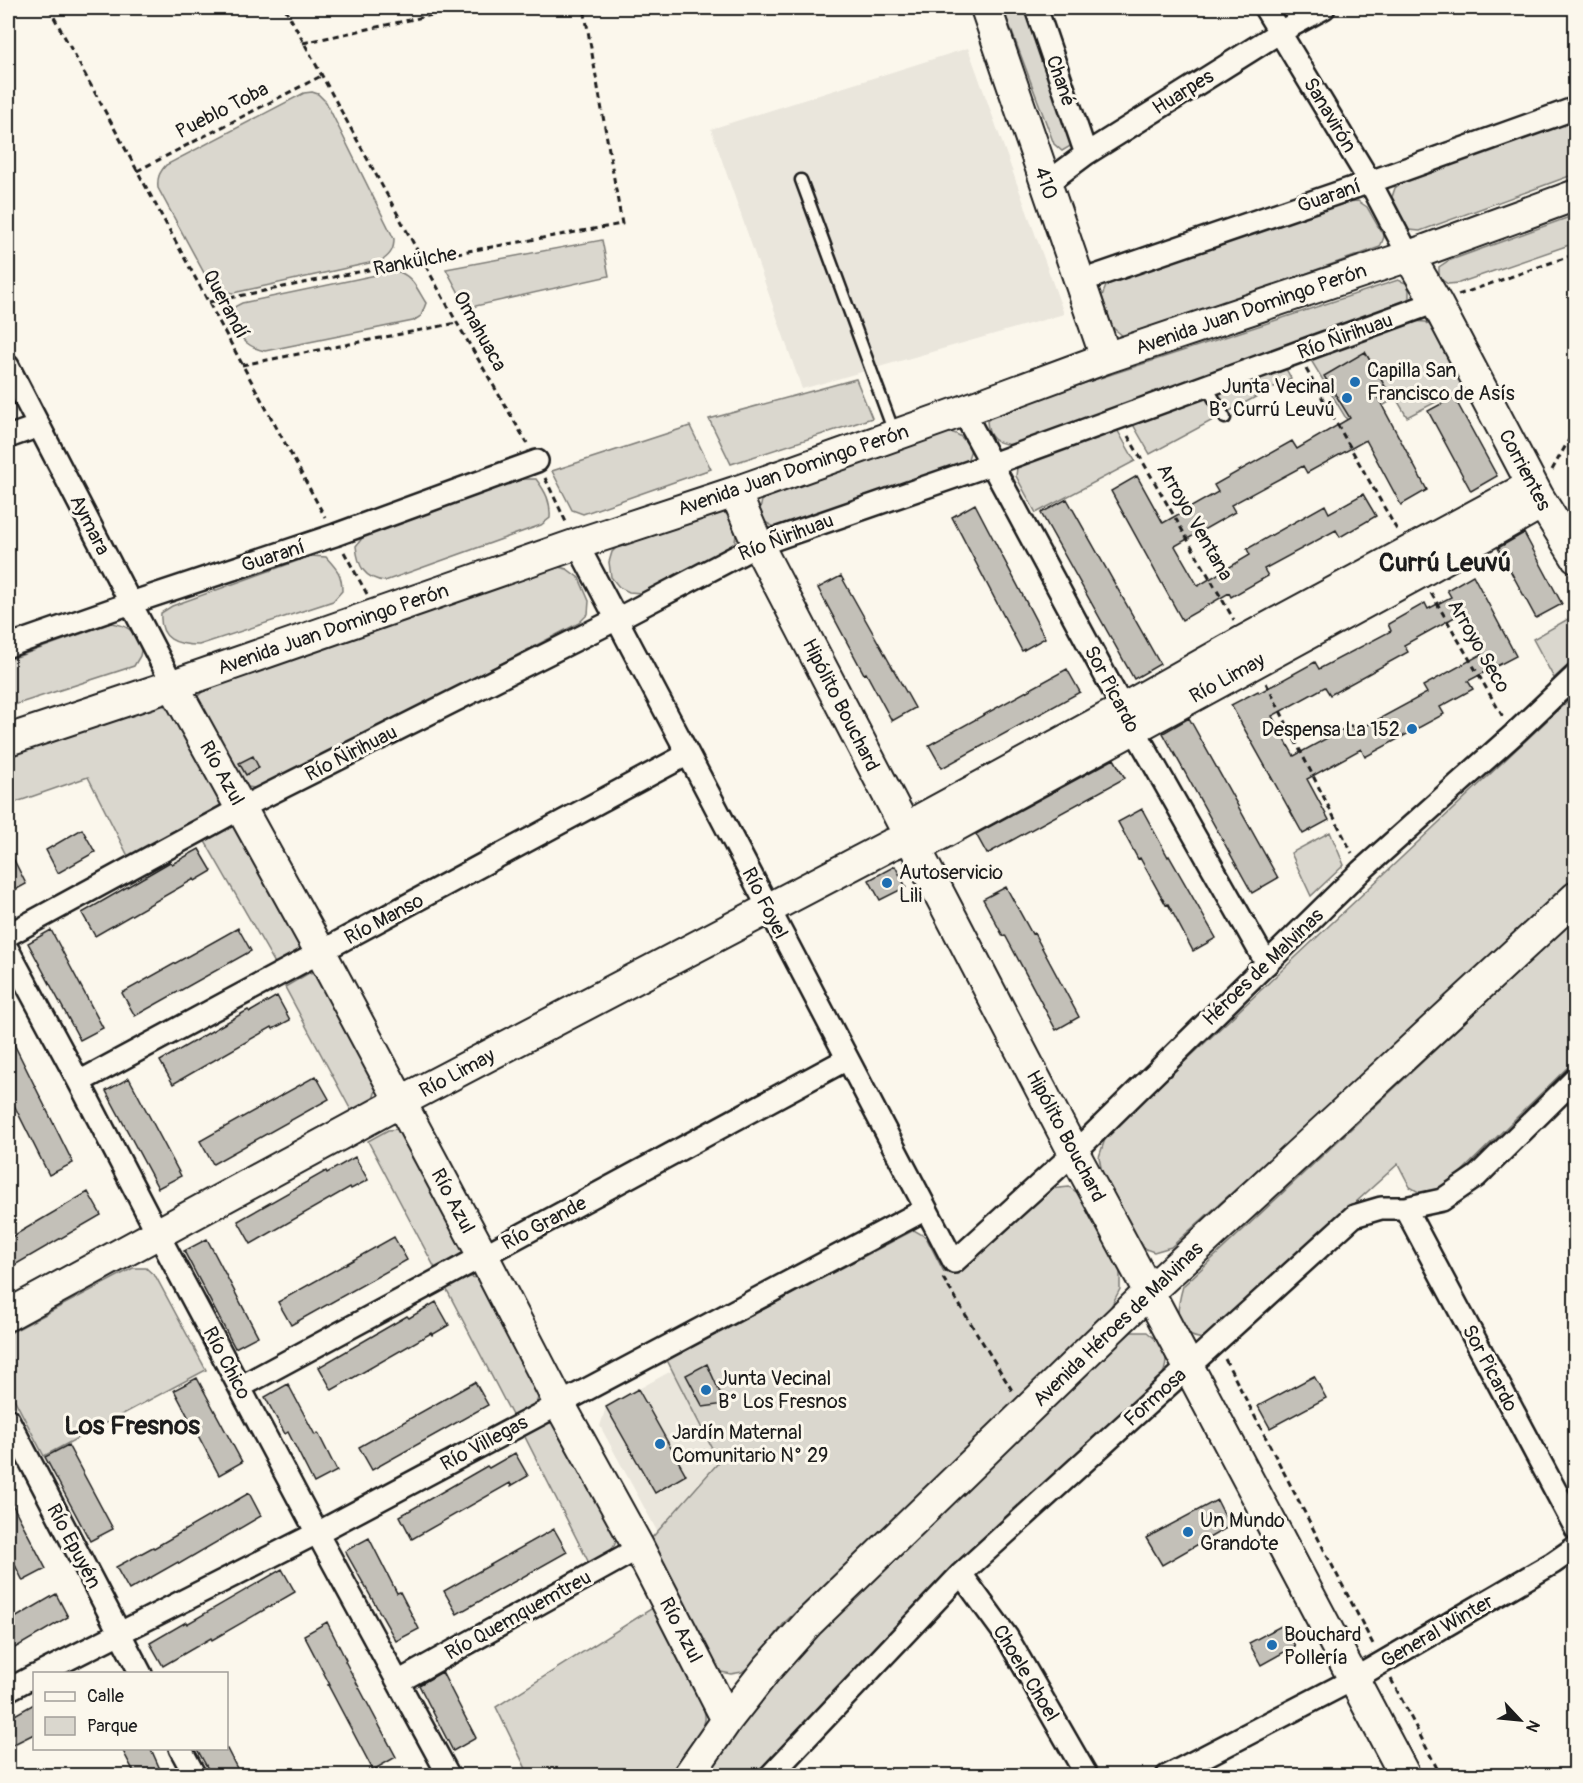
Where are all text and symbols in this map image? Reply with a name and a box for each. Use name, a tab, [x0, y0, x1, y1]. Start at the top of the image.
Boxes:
street label: Chané	[1041, 52, 1081, 110]
street label: Huarpes	[1148, 64, 1218, 120]
street label: Sanavirón	[1298, 73, 1362, 157]
street label: Pueblo Toba	[171, 76, 273, 144]
street label: 410	[1029, 163, 1063, 203]
street label: Guaraní	[1294, 174, 1364, 218]
street label: Rankülche	[371, 241, 459, 281]
street label: Avenida Juan Domingo Perón	[1132, 258, 1370, 360]
street label: Querandí	[197, 265, 255, 343]
street label: Omahuaca	[448, 286, 512, 376]
street label: Río Ñirihuau	[1294, 307, 1396, 365]
place label: Capilla San Francisco de Asís	[1367, 358, 1515, 406]
place label: Junta Vecinal B° Currú Leuvú	[1209, 374, 1335, 422]
marker: Capilla San Francisco de Asís	[1348, 375, 1362, 389]
marker: Junta Vecinal B° Currú Leuvú	[1340, 391, 1354, 405]
street label: Avenida Juan Domingo Perón	[674, 419, 912, 521]
street label: Corrientes	[1493, 425, 1557, 515]
street label: Arroyo Ventana	[1151, 459, 1239, 585]
street label: Aymara	[64, 491, 116, 559]
street label: Río Ñirihuau	[735, 507, 837, 567]
street label: Guaraní	[238, 534, 308, 578]
district label: Currú Leuvú	[1379, 547, 1511, 579]
street label: Avenida Juan Domingo Perón	[214, 578, 452, 680]
street label: Arroyo Seco	[1442, 595, 1516, 697]
street label: Hipólito Bouchard	[797, 634, 885, 776]
street label: Sor Picardo	[1079, 641, 1145, 737]
street label: Río Limay	[1185, 647, 1269, 709]
place label: Despensa La 152	[1262, 717, 1400, 742]
street label: Río Ñirihuau	[301, 719, 401, 787]
marker: Despensa La 152	[1405, 722, 1419, 736]
street label: Río Azul	[194, 736, 250, 810]
place label: Autoservicio Lili	[899, 860, 1003, 908]
street label: Río Foyel	[736, 863, 794, 943]
marker: Autoservicio Lili	[880, 876, 894, 890]
street label: Río Manso	[340, 888, 428, 950]
street label: Héroes de Malvinas	[1197, 903, 1329, 1031]
street label: Río Limay	[415, 1042, 500, 1103]
street label: Hipólito Bouchard	[1021, 1066, 1111, 1206]
street label: Río Azul	[425, 1164, 481, 1238]
street label: Río Grande	[497, 1190, 591, 1256]
street label: Avenida Héroes de Malvinas	[1028, 1236, 1208, 1412]
street label: Sor Picardo	[1457, 1320, 1523, 1416]
street label: Río Chico	[198, 1322, 257, 1404]
street label: Formosa	[1119, 1362, 1191, 1432]
place label: Junta Vecinal B° Los Fresnos	[718, 1366, 847, 1414]
marker: Junta Vecinal B° Los Fresnos	[699, 1383, 713, 1397]
district label: Los Fresnos	[64, 1410, 200, 1442]
street label: Río Villegas	[436, 1410, 532, 1476]
place label: Jardín Maternal Comunitario N° 29	[672, 1420, 828, 1468]
marker: Jardín Maternal Comunitario N° 29	[653, 1437, 667, 1451]
street label: Río Epuyén	[41, 1499, 107, 1593]
place label: Un Mundo Grandote	[1200, 1508, 1285, 1556]
marker: Un Mundo Grandote	[1181, 1525, 1195, 1539]
street label: Río Quemquemtreu	[440, 1564, 596, 1666]
street label: General Winter	[1376, 1589, 1498, 1673]
street label: Río Azul	[654, 1593, 708, 1667]
street label: Choele Choel	[987, 1620, 1065, 1726]
place label: Bouchard Pollería	[1284, 1622, 1362, 1670]
marker: Bouchard Pollería	[1265, 1638, 1279, 1652]
legend	[33, 1672, 228, 1750]
text: Calle	[87, 1685, 124, 1708]
north arrow	[1490, 1690, 1550, 1750]
text: Parque	[87, 1715, 137, 1738]
text: N	[1521, 1717, 1544, 1736]

